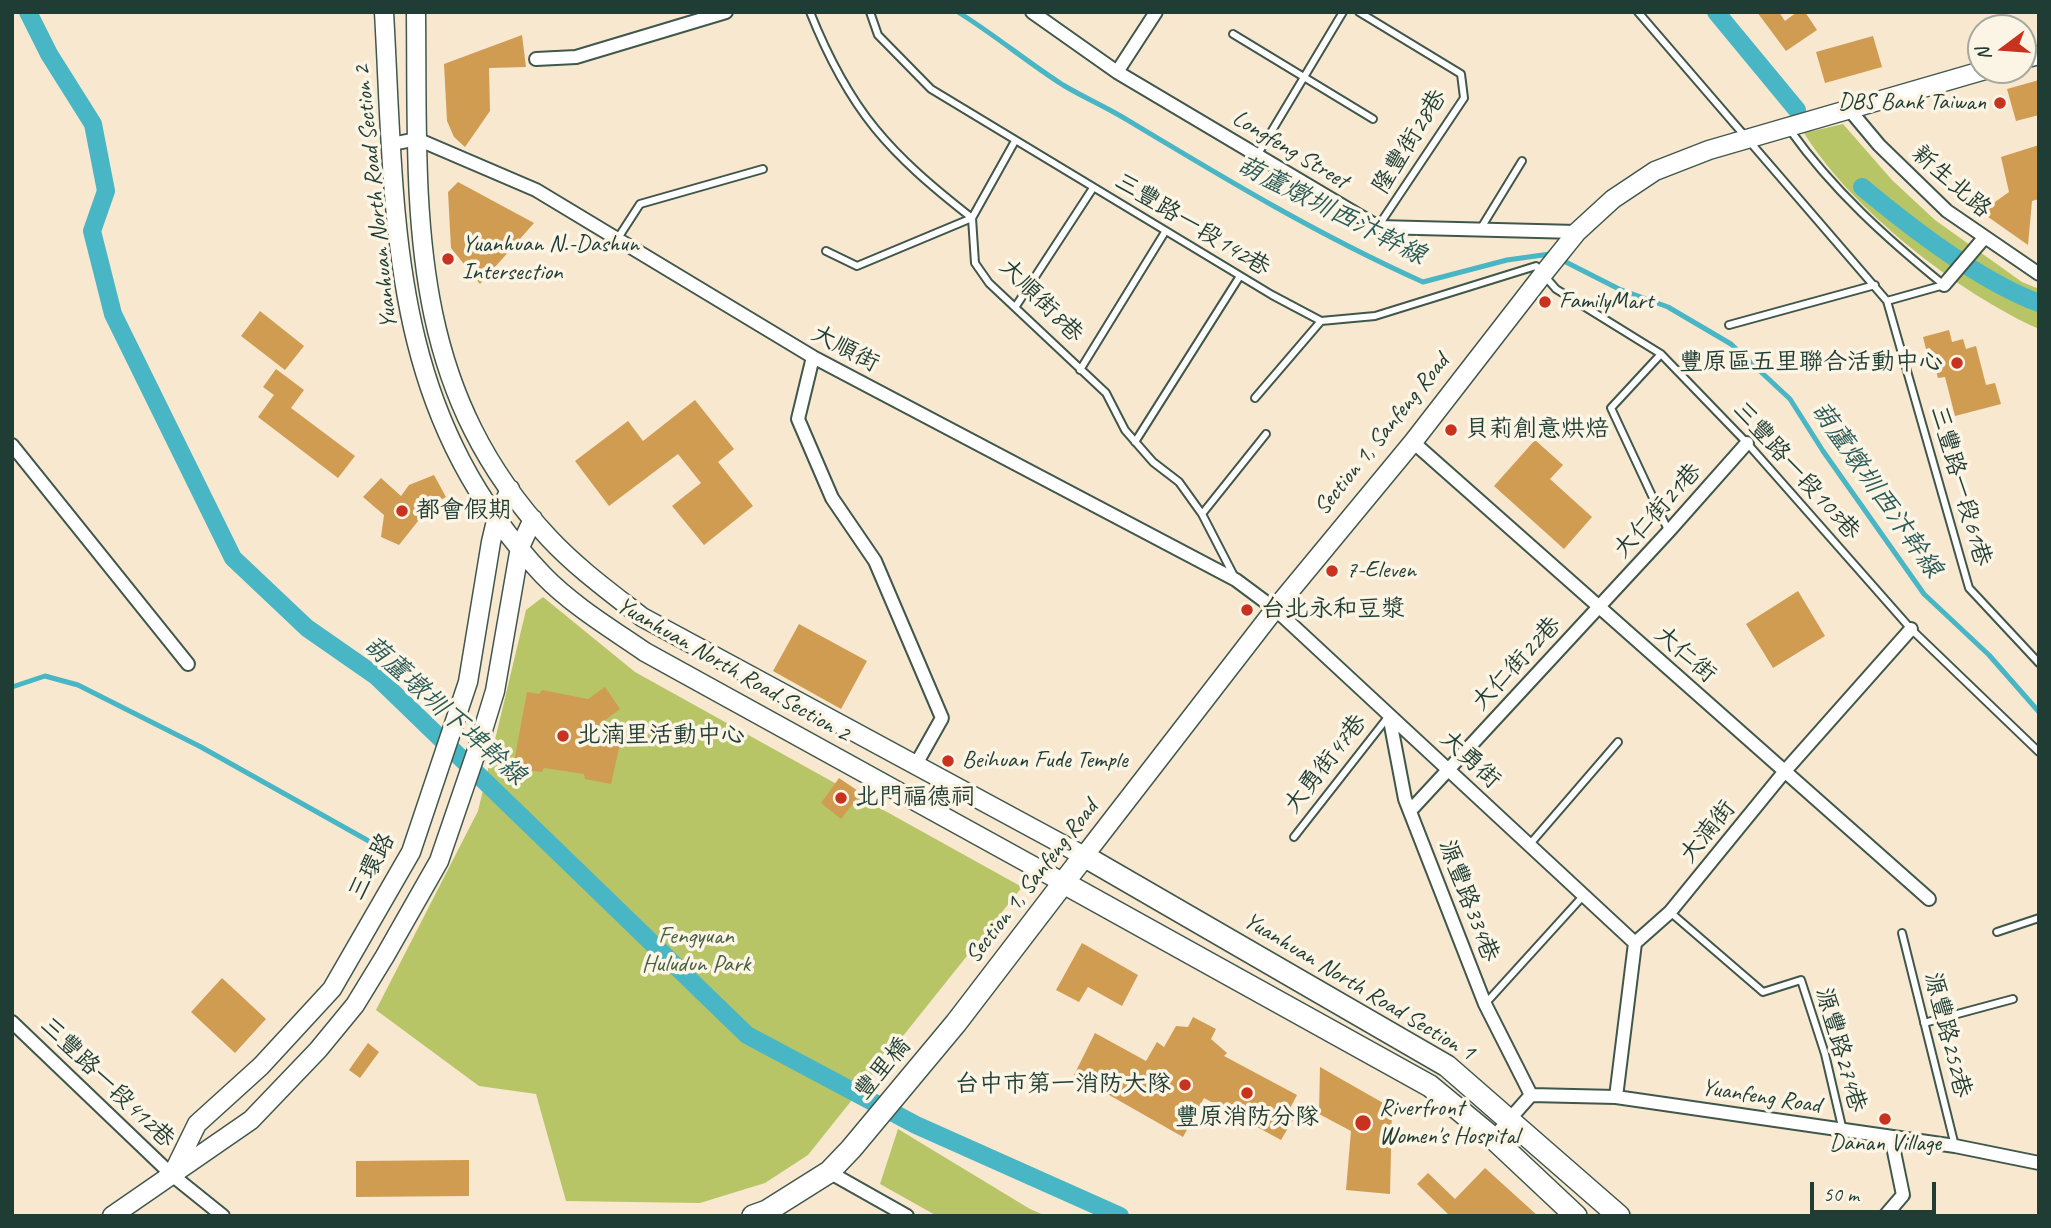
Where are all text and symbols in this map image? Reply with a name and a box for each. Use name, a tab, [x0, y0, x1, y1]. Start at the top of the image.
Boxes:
north arrow	[1967, 14, 2037, 84]
text: N	[1971, 45, 1997, 63]
street label: Yuanhuan North Road Section 2	[348, 64, 404, 330]
street label: 隆豐街28巷	[1367, 85, 1453, 199]
place label: DBS Bank Taiwan	[1838, 89, 1986, 117]
marker: DBS Bank Taiwan	[1992, 95, 2008, 111]
street label: Longfeng Street	[1227, 104, 1353, 196]
street label: 新生北路	[1905, 140, 1997, 224]
water label: 葫蘆燉圳西汴幹線	[1231, 150, 1431, 272]
street label: 三豐路一段142巷	[1109, 167, 1275, 283]
place label: Yuanhuan N.-Dashun Intersection	[462, 231, 639, 287]
marker: Yuanhuan N.-Dashun Intersection	[440, 251, 456, 267]
street label: 大順街8巷	[993, 253, 1089, 349]
place label: FamilyMart	[1559, 288, 1654, 316]
marker: FamilyMart	[1537, 294, 1553, 310]
street label: 大順街	[806, 319, 884, 379]
street label: Section 1, Sanfeng Road	[1308, 349, 1456, 521]
place label: 豐原區五里聯合活動中心	[1679, 349, 1943, 377]
marker: 豐原區五里聯合活動中心	[1949, 355, 1965, 371]
street label: 三豐路一段103巷	[1726, 396, 1866, 546]
water label: 葫蘆燉圳西汴幹線	[1804, 396, 1948, 584]
street label: 三豐路一段61巷	[1923, 402, 1997, 570]
place label: 貝莉創意烘焙	[1465, 416, 1609, 444]
marker: 貝莉創意烘焙	[1443, 422, 1459, 438]
street label: 大仁街21巷	[1608, 458, 1708, 564]
place label: 都會假期	[416, 497, 512, 525]
marker: 都會假期	[394, 503, 410, 519]
place label: 7-Eleven	[1346, 557, 1416, 585]
marker: 7-Eleven	[1324, 563, 1340, 579]
street label: Yuanhuan North Road Section 2	[611, 591, 855, 749]
place label: 台北永和豆漿	[1261, 596, 1405, 624]
marker: 台北永和豆漿	[1239, 602, 1255, 618]
street label: 大仁街22巷	[1466, 611, 1568, 717]
street label: 大仁街	[1648, 621, 1722, 689]
water label: 葫蘆墩圳下埤幹線	[356, 630, 532, 792]
street label: 大勇街47巷	[1278, 709, 1374, 819]
place label: 北湳里活動中心	[577, 722, 745, 750]
street label: 大勇街	[1434, 725, 1506, 795]
marker: 北湳里活動中心	[555, 728, 571, 744]
place label: Beihuan Fude Temple	[962, 747, 1127, 775]
marker: Beihuan Fude Temple	[940, 753, 956, 769]
place label: 北門福德祠	[855, 784, 975, 812]
marker: 北門福德祠	[833, 790, 849, 806]
street label: Section 1, Sanfeng Road	[959, 795, 1105, 969]
street label: 大湳街	[1674, 795, 1742, 869]
street label: 三環路	[342, 828, 402, 906]
street label: 源豐路334巷	[1432, 836, 1504, 966]
street label: Yuanhuan North Road Section 1	[1238, 906, 1480, 1068]
park label: Fengyuan Huludun Park	[642, 923, 750, 979]
street label: 源豐路252巷	[1917, 969, 1977, 1101]
street label: 源豐路274巷	[1808, 984, 1872, 1116]
street label: 三豐路一段412巷	[34, 1011, 180, 1155]
street label: 豐里橋	[849, 1032, 917, 1106]
place label: 台中市第一消防大隊	[955, 1071, 1171, 1099]
street label: Yuanfeng Road	[1699, 1073, 1823, 1121]
marker: 台中市第一消防大隊	[1177, 1077, 1193, 1093]
marker: 豐原消防分隊	[1239, 1085, 1255, 1101]
place label: Riverfront Women's Hospital	[1379, 1095, 1519, 1151]
place label: 豐原消防分隊	[1175, 1104, 1319, 1132]
marker: Danan Village	[1877, 1111, 1893, 1127]
marker: Riverfront Women's Hospital	[1353, 1113, 1373, 1133]
place label: Danan Village	[1829, 1130, 1941, 1158]
scale bar	[1813, 1168, 1939, 1212]
text: 50 m	[1823, 1181, 1859, 1207]

